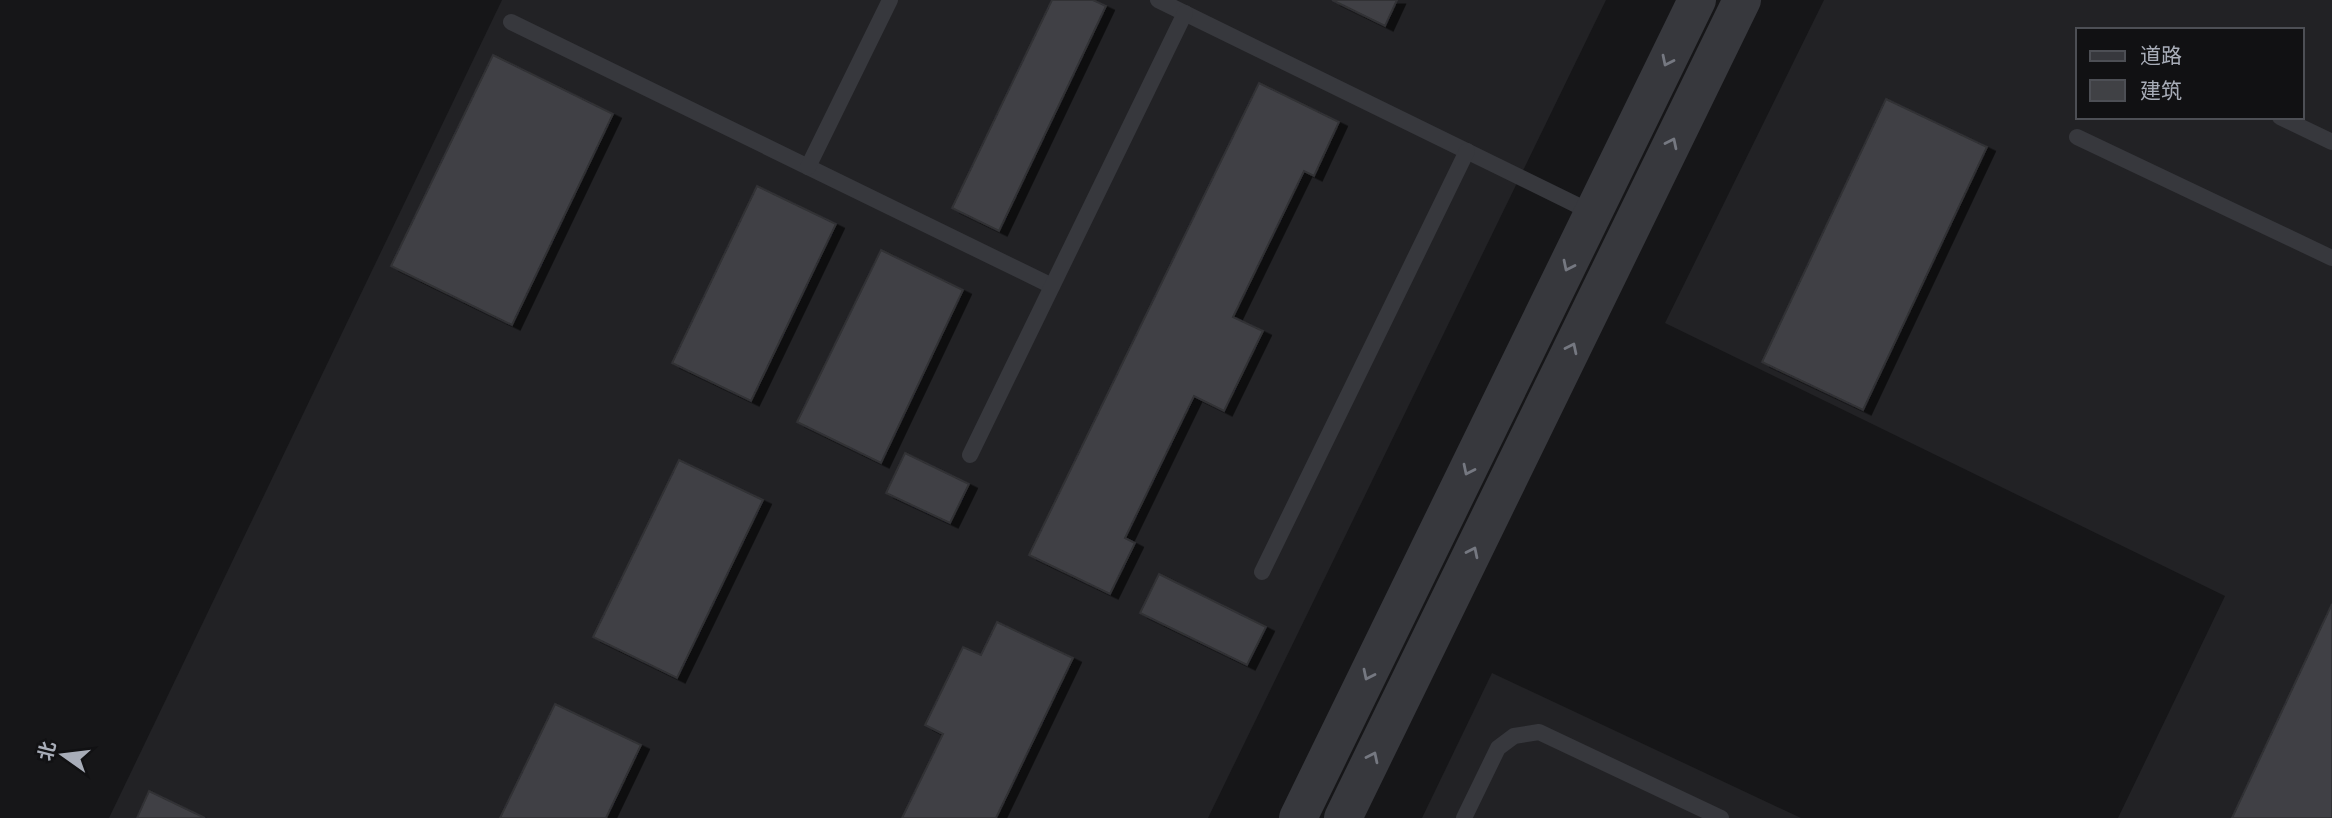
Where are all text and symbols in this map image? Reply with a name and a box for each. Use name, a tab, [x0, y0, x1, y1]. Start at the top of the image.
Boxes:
legend	[2076, 28, 2304, 119]
text: 道路	[2140, 42, 2182, 69]
one-way arrow	[1662, 54, 1676, 66]
text: 建筑	[2140, 77, 2182, 104]
one-way arrow	[1664, 138, 1678, 150]
one-way arrow	[1562, 259, 1576, 271]
one-way arrow	[1564, 343, 1578, 355]
one-way arrow	[1462, 463, 1476, 475]
one-way arrow	[1464, 547, 1478, 559]
one-way arrow	[1363, 668, 1377, 680]
north arrow	[28, 720, 98, 790]
text: 北	[33, 739, 60, 763]
one-way arrow	[1364, 752, 1378, 764]

